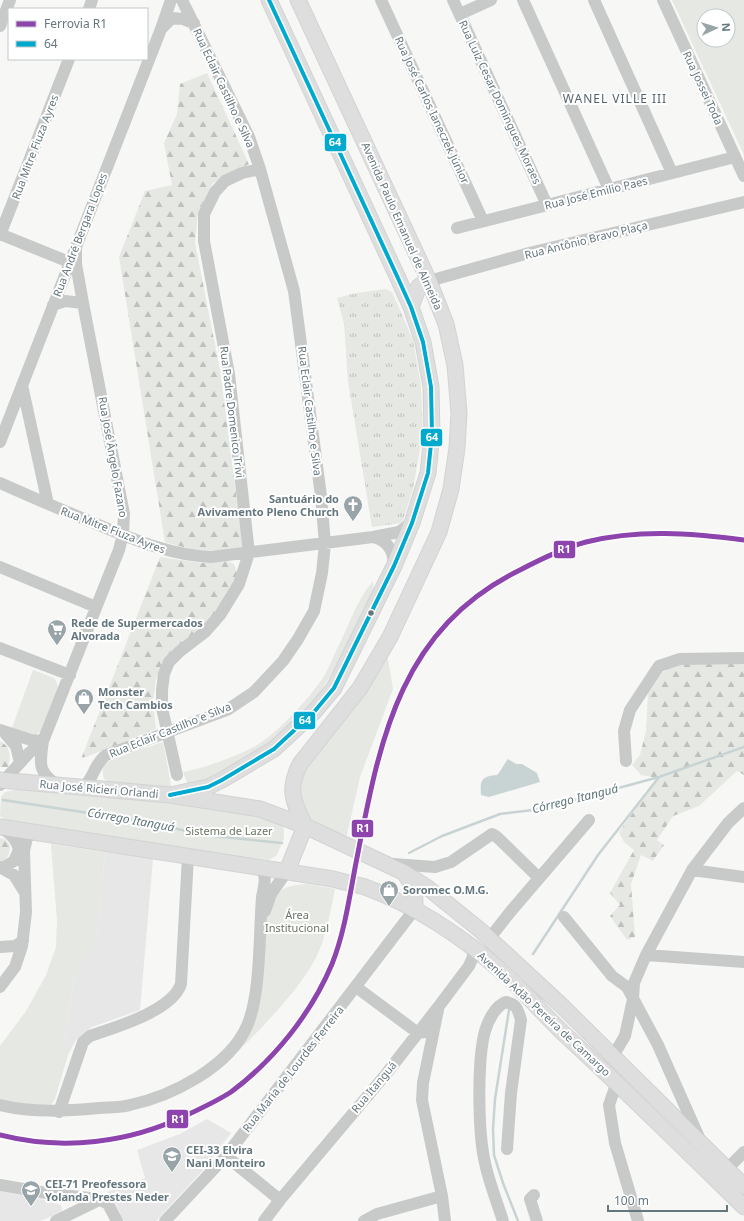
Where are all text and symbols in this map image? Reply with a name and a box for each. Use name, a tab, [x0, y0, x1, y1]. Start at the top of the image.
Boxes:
legend	[8, 8, 148, 60]
north arrow	[696, 8, 736, 48]
text: Ferrovia R1	[44, 15, 107, 32]
street label: Rua Luiz Cesar Domingues Moraes	[456, 17, 545, 186]
text: N	[719, 22, 734, 32]
street label: Rua Eclair Castilho e Silva	[190, 26, 259, 150]
street label: Rua José Carlos Ianeczek Júnior	[392, 34, 473, 186]
text: 64	[44, 35, 58, 52]
street label: Rua Jossei Toda	[680, 48, 727, 127]
district label: WANEL VILLE III	[563, 90, 667, 107]
street label: Rua Mitre Fiuza Ayres	[8, 92, 61, 201]
line badge: 64	[324, 133, 347, 152]
text: 64	[329, 134, 342, 149]
street label: Avenida Paulo Emanuel de Almeida	[359, 139, 446, 312]
street label: Rua André Bergara Lopes	[49, 171, 110, 299]
street label: Rua José Emilio Paes	[543, 172, 649, 213]
street label: Rua Antônio Bravo Plaça	[523, 217, 649, 262]
street label: Rua Padre Domenico Trivi	[217, 345, 248, 479]
street label: Rua Eclair Castilho e Silva	[295, 345, 326, 476]
street label: Rua José Ângelo Fazano	[95, 395, 132, 519]
line badge: 64	[420, 428, 443, 447]
text: 64	[426, 429, 439, 444]
place label: Santuário do Avivamento Pleno Church	[198, 491, 339, 519]
church icon: Santuário do Avivamento Pleno Church	[342, 494, 364, 522]
street label: Rua Mitre Fiuza Ayres	[59, 503, 168, 556]
line badge: R1	[553, 540, 576, 559]
text: R1	[557, 541, 571, 556]
unlabelled marker	[366, 608, 376, 618]
place label: Rede de Supermercados Alvorada	[71, 615, 203, 643]
supermarket icon: Rede de Supermercados Alvorada	[46, 618, 68, 646]
place label: Monster Tech Cambios	[98, 684, 173, 712]
shop icon: Monster Tech Cambios	[73, 687, 95, 715]
street label: Rua Eclair Castilho e Silva	[107, 698, 233, 761]
line badge: 64	[293, 711, 316, 730]
text: 64	[299, 712, 312, 727]
street label: Rua José Ricieri Orlandi	[39, 776, 159, 801]
water label: Córrego Itanguá	[530, 780, 620, 817]
water label: Córrego Itanguá	[86, 803, 176, 836]
line badge: R1	[351, 819, 374, 838]
text: R1	[356, 820, 370, 835]
park label: Sistema de Lazer	[185, 823, 273, 838]
shop icon: Soromec O.M.G.	[378, 879, 400, 907]
place label: Soromec O.M.G.	[403, 882, 489, 897]
park label: Área Institucional	[265, 907, 329, 935]
street label: Avenida Adão Pereira de Camargo	[475, 948, 614, 1080]
street label: Rua Maria de Lourdes Ferreira	[239, 1003, 347, 1135]
street label: Rua Itanguá	[348, 1058, 400, 1116]
line badge: R1	[166, 1109, 189, 1129]
text: R1	[171, 1111, 185, 1126]
place label: CEI-33 Elvira Nani Monteiro	[186, 1142, 266, 1170]
school or university icon: CEI-33 Elvira Nani Monteiro	[161, 1145, 183, 1173]
place label: CEI-71 Preofessora Yolanda Prestes Neder	[45, 1176, 169, 1204]
school or university icon: CEI-71 Preofessora Yolanda Prestes Neder	[20, 1179, 42, 1207]
scale bar	[608, 1187, 727, 1213]
text: 100 m	[614, 1192, 649, 1209]

